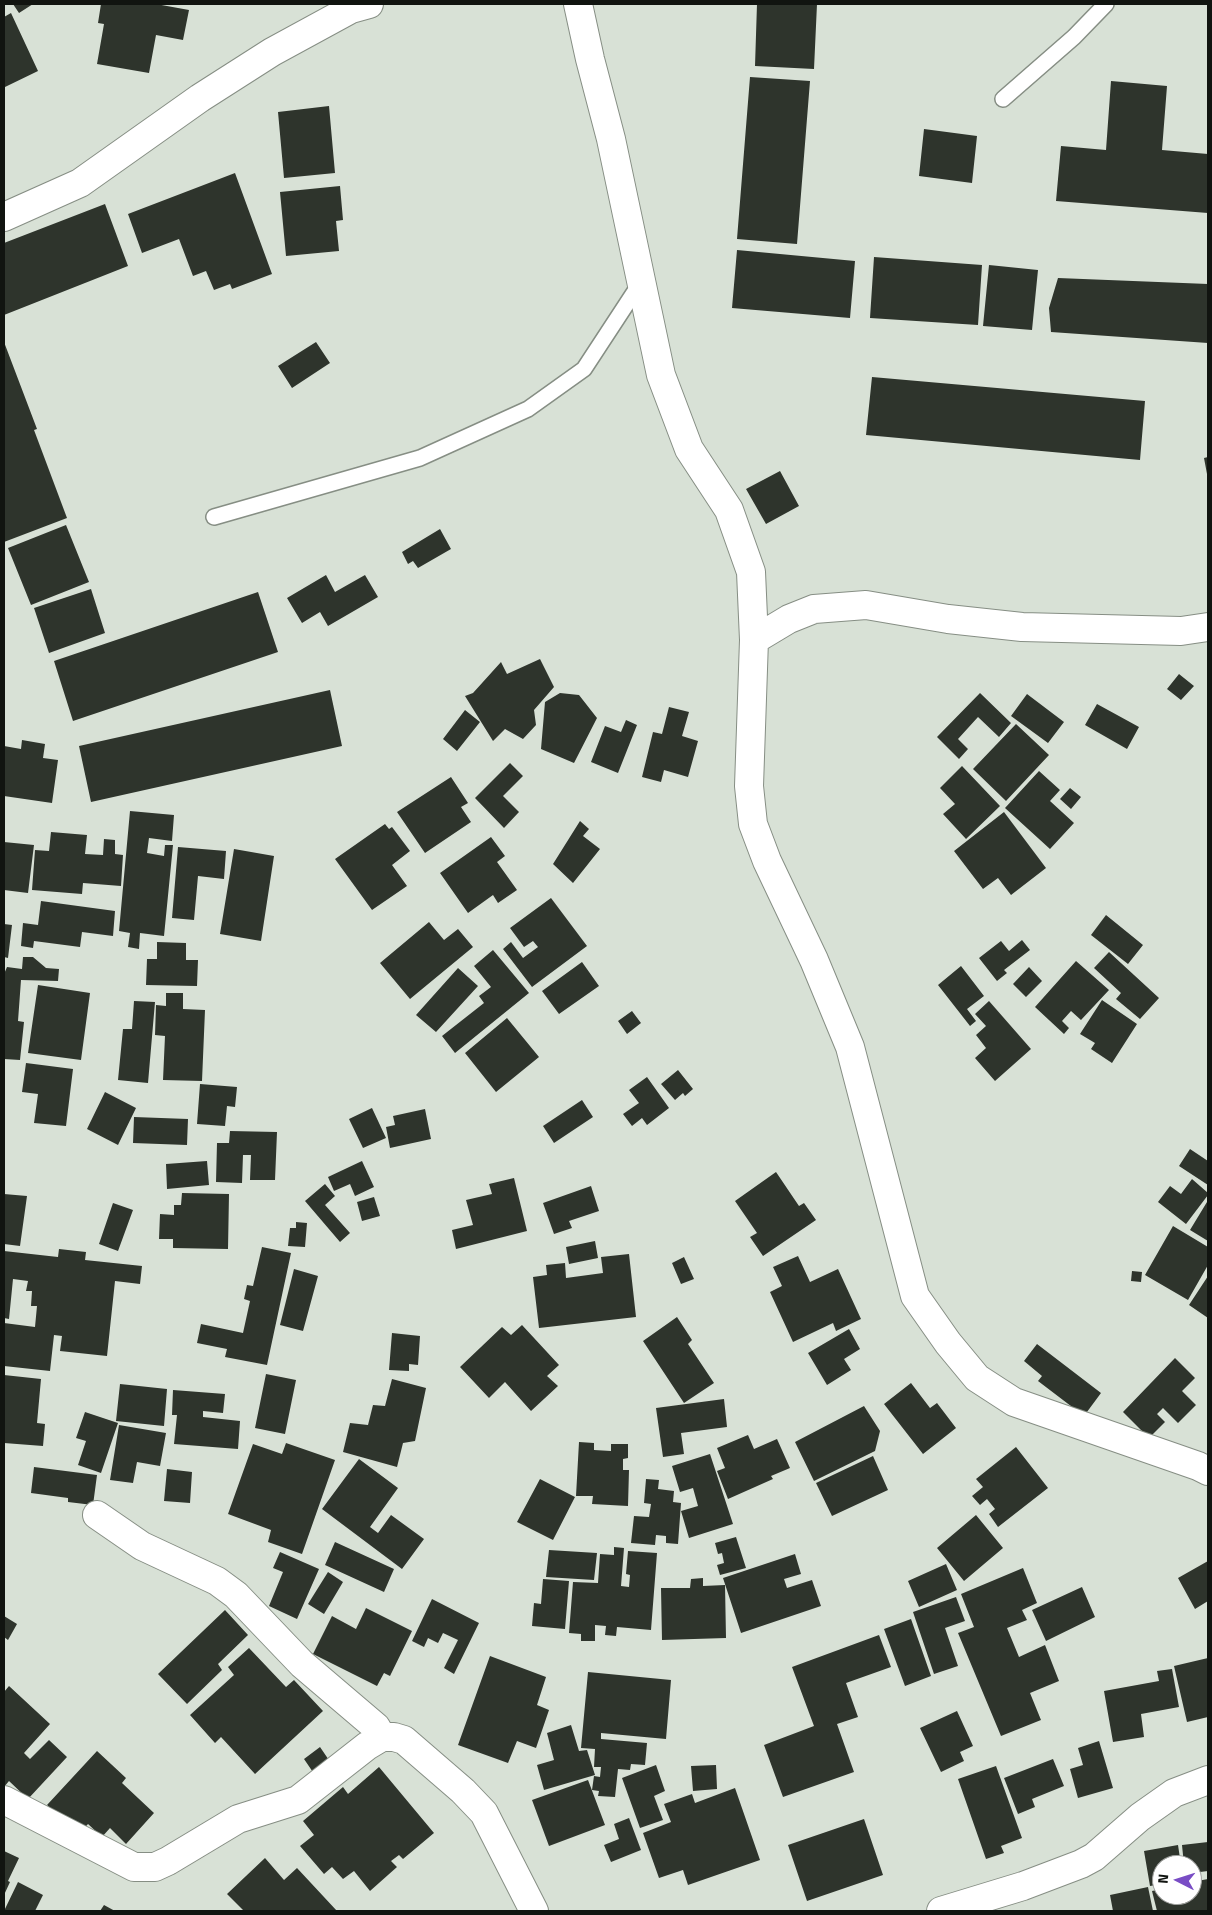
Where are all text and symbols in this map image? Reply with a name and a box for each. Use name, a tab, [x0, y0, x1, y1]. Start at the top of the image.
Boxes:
north arrow	[1152, 1855, 1202, 1905]
text: N	[1152, 1873, 1173, 1884]

